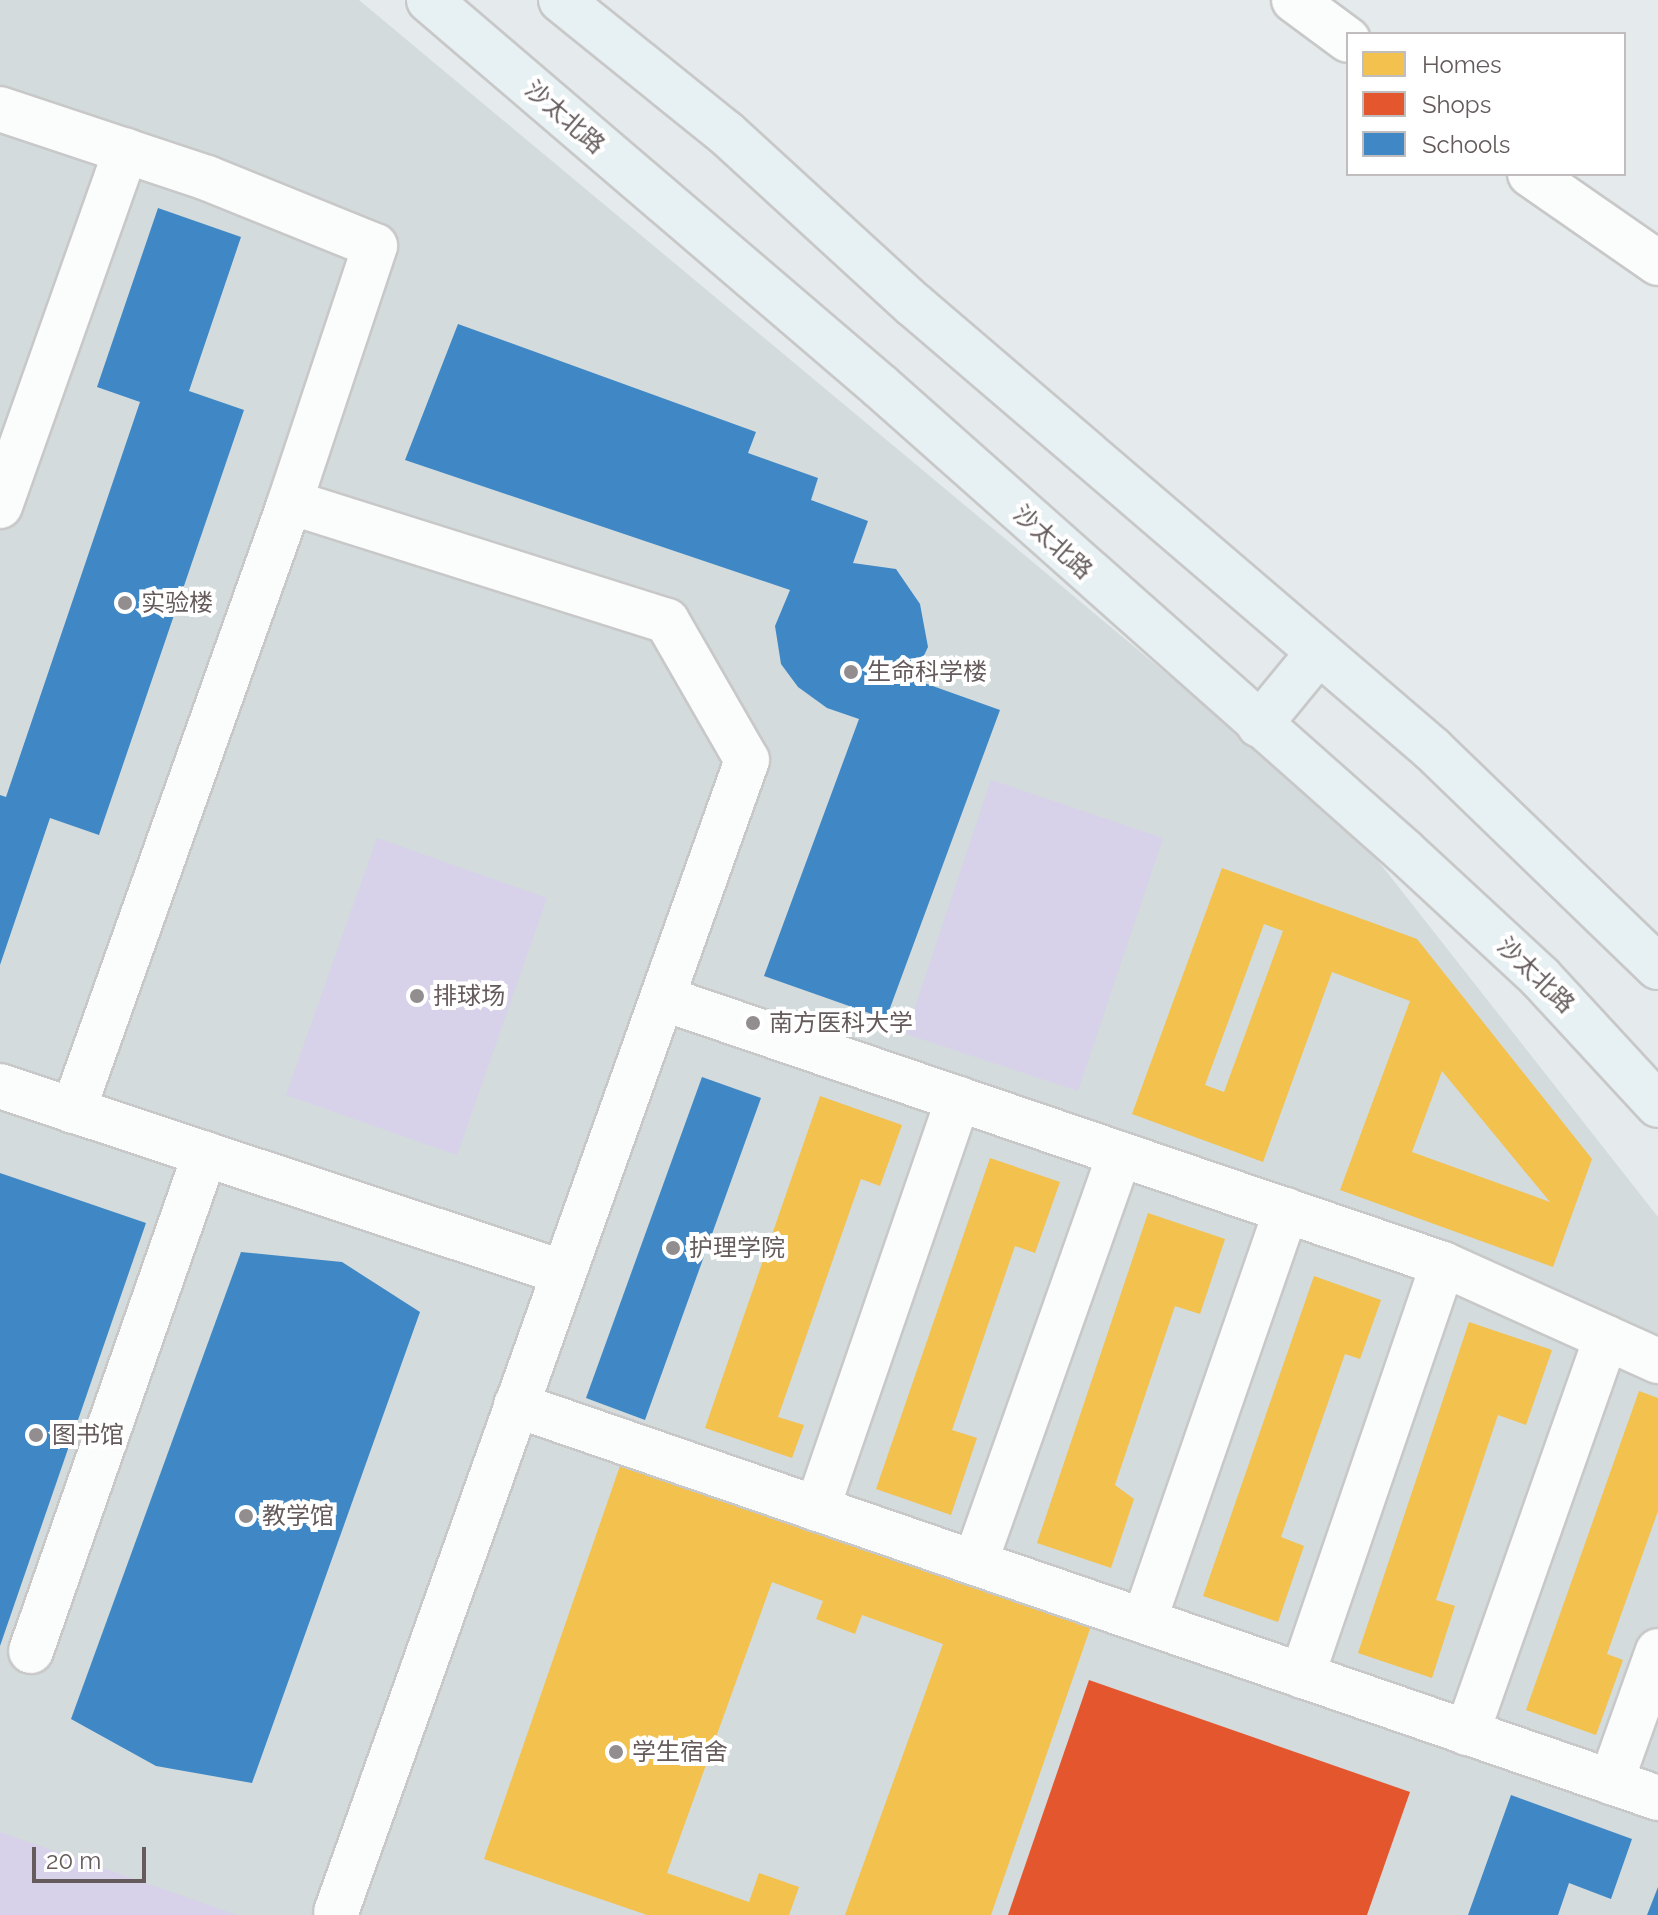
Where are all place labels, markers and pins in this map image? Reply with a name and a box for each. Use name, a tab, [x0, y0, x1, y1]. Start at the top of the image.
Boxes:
place label: 实验楼	[141, 589, 213, 617]
marker: 实验楼	[116, 594, 134, 612]
place label: 生命科学楼	[867, 658, 987, 686]
marker: 生命科学楼	[842, 663, 860, 681]
place label: 排球场	[433, 982, 505, 1010]
marker: 排球场	[408, 987, 426, 1005]
place label: 南方医科大学	[769, 1009, 913, 1037]
marker: 南方医科大学	[744, 1014, 762, 1032]
place label: 护理学院	[689, 1234, 785, 1262]
marker: 护理学院	[664, 1239, 682, 1257]
place label: 图书馆	[52, 1421, 124, 1449]
marker: 图书馆	[27, 1426, 45, 1444]
place label: 教学馆	[262, 1502, 334, 1530]
marker: 教学馆	[237, 1507, 255, 1525]
place label: 学生宿舍	[632, 1738, 728, 1766]
marker: 学生宿舍	[607, 1743, 625, 1761]

